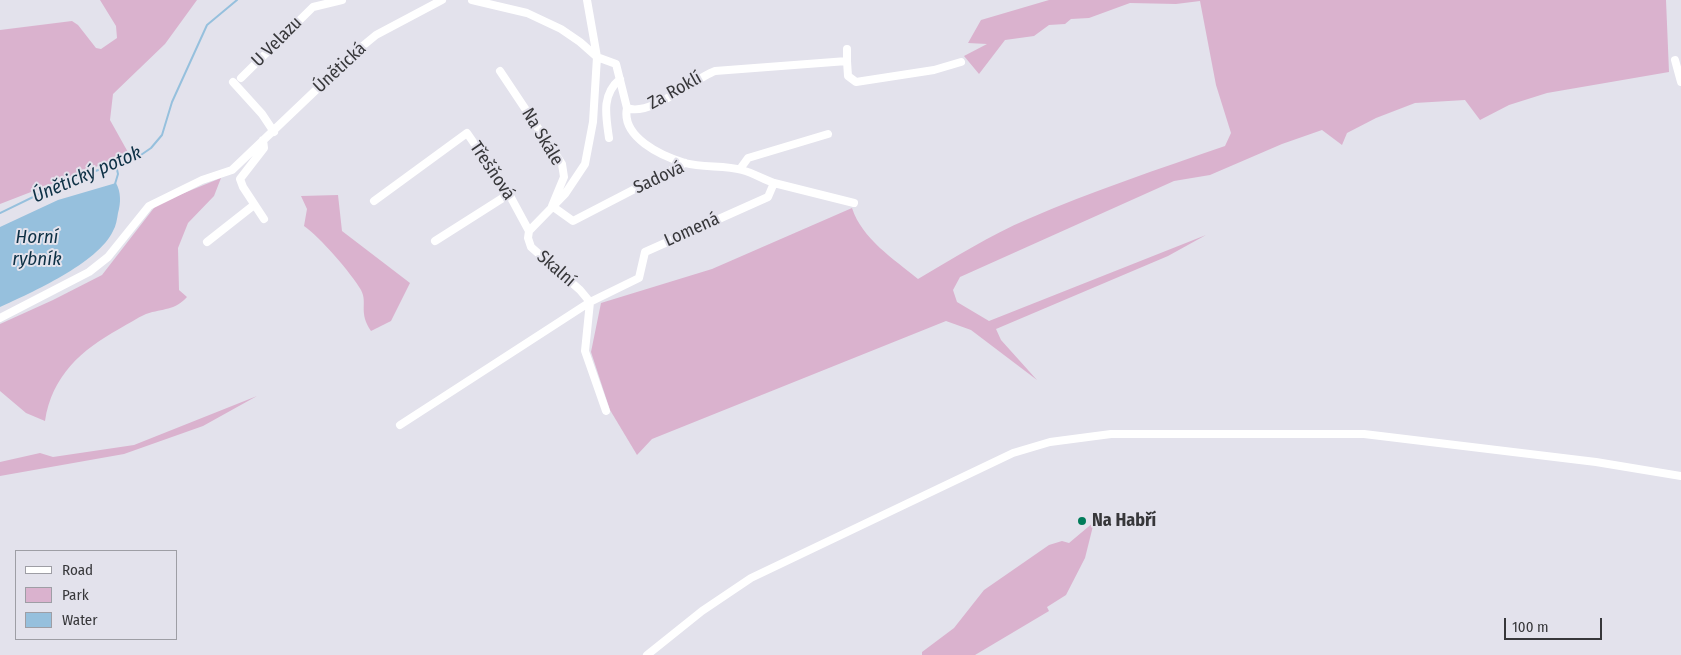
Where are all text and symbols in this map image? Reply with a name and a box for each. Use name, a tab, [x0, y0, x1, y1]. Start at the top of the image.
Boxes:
street label: U Velazu	[247, 12, 307, 72]
street label: Únětická	[309, 38, 371, 98]
street label: Za Roklí	[644, 68, 706, 114]
street label: Na Skále	[516, 104, 568, 170]
street label: Třešňová	[465, 138, 519, 204]
water label: Únětický potok	[29, 142, 145, 208]
street label: Sadová	[630, 157, 688, 199]
street label: Lomená	[661, 208, 723, 252]
water label: Horní rybník	[12, 227, 62, 271]
street label: Skalní	[532, 246, 580, 292]
place label: Na Habří	[1092, 510, 1156, 532]
marker: Na Habří	[1076, 515, 1088, 527]
legend	[15, 550, 178, 640]
text: Road	[62, 561, 93, 579]
text: Park	[62, 586, 89, 604]
scale bar	[1506, 608, 1604, 640]
text: Water	[62, 611, 97, 629]
text: 100 m	[1512, 618, 1549, 636]

